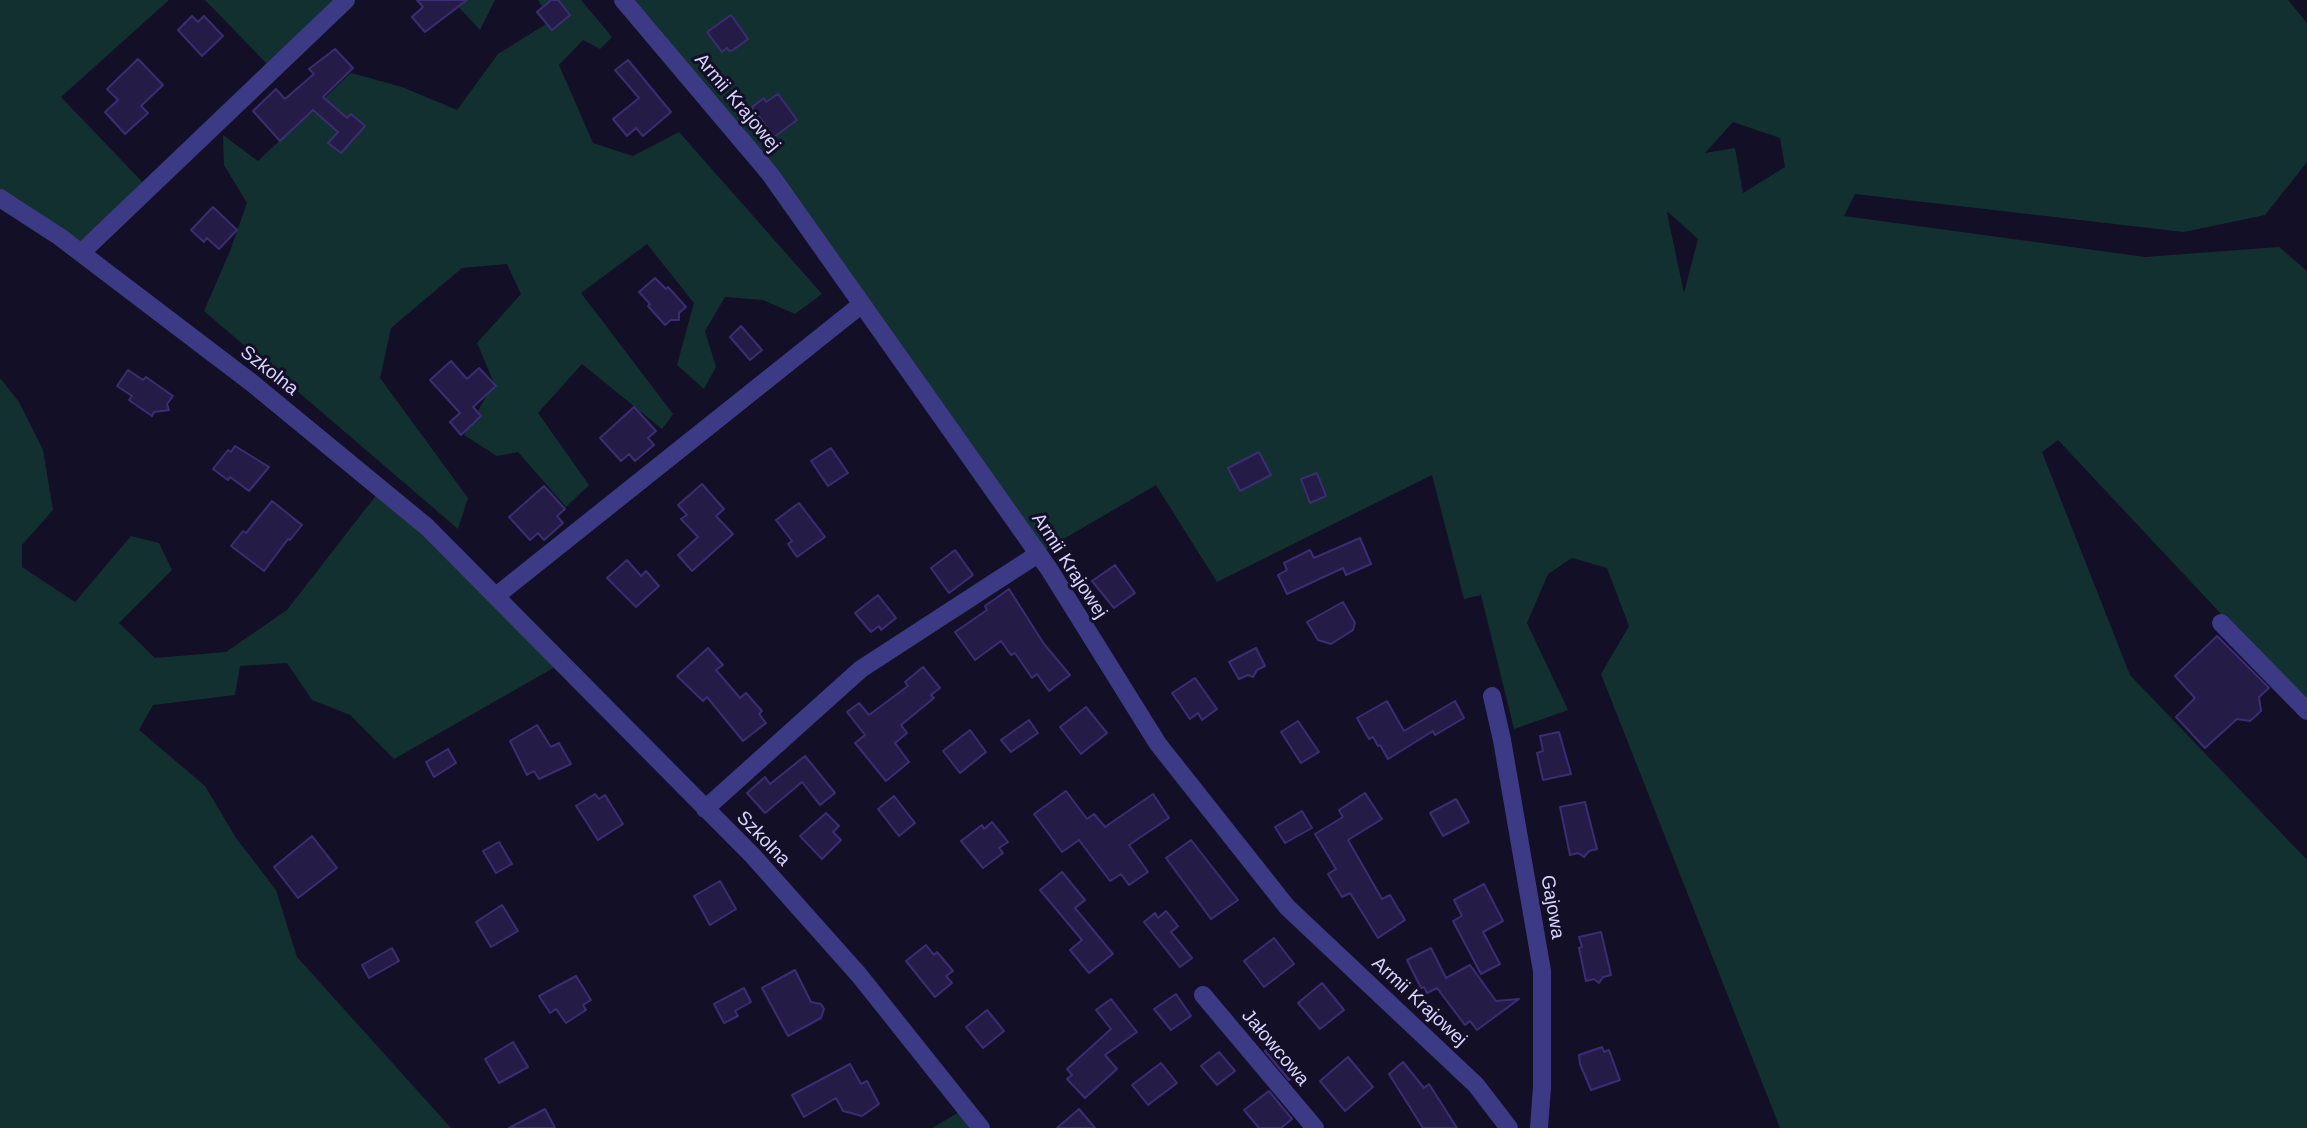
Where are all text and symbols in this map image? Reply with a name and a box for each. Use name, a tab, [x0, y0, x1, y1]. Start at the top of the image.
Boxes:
street label: Armii Krajowej	[689, 49, 785, 157]
street label: Szkolna	[235, 341, 303, 401]
street label: Armii Krajowej	[1026, 509, 1112, 623]
street label: Szkolna	[731, 807, 795, 871]
street label: Gajowa	[1535, 873, 1569, 941]
street label: Armii Krajowej	[1367, 952, 1471, 1052]
street label: Jałowcowa	[1236, 1005, 1314, 1091]

